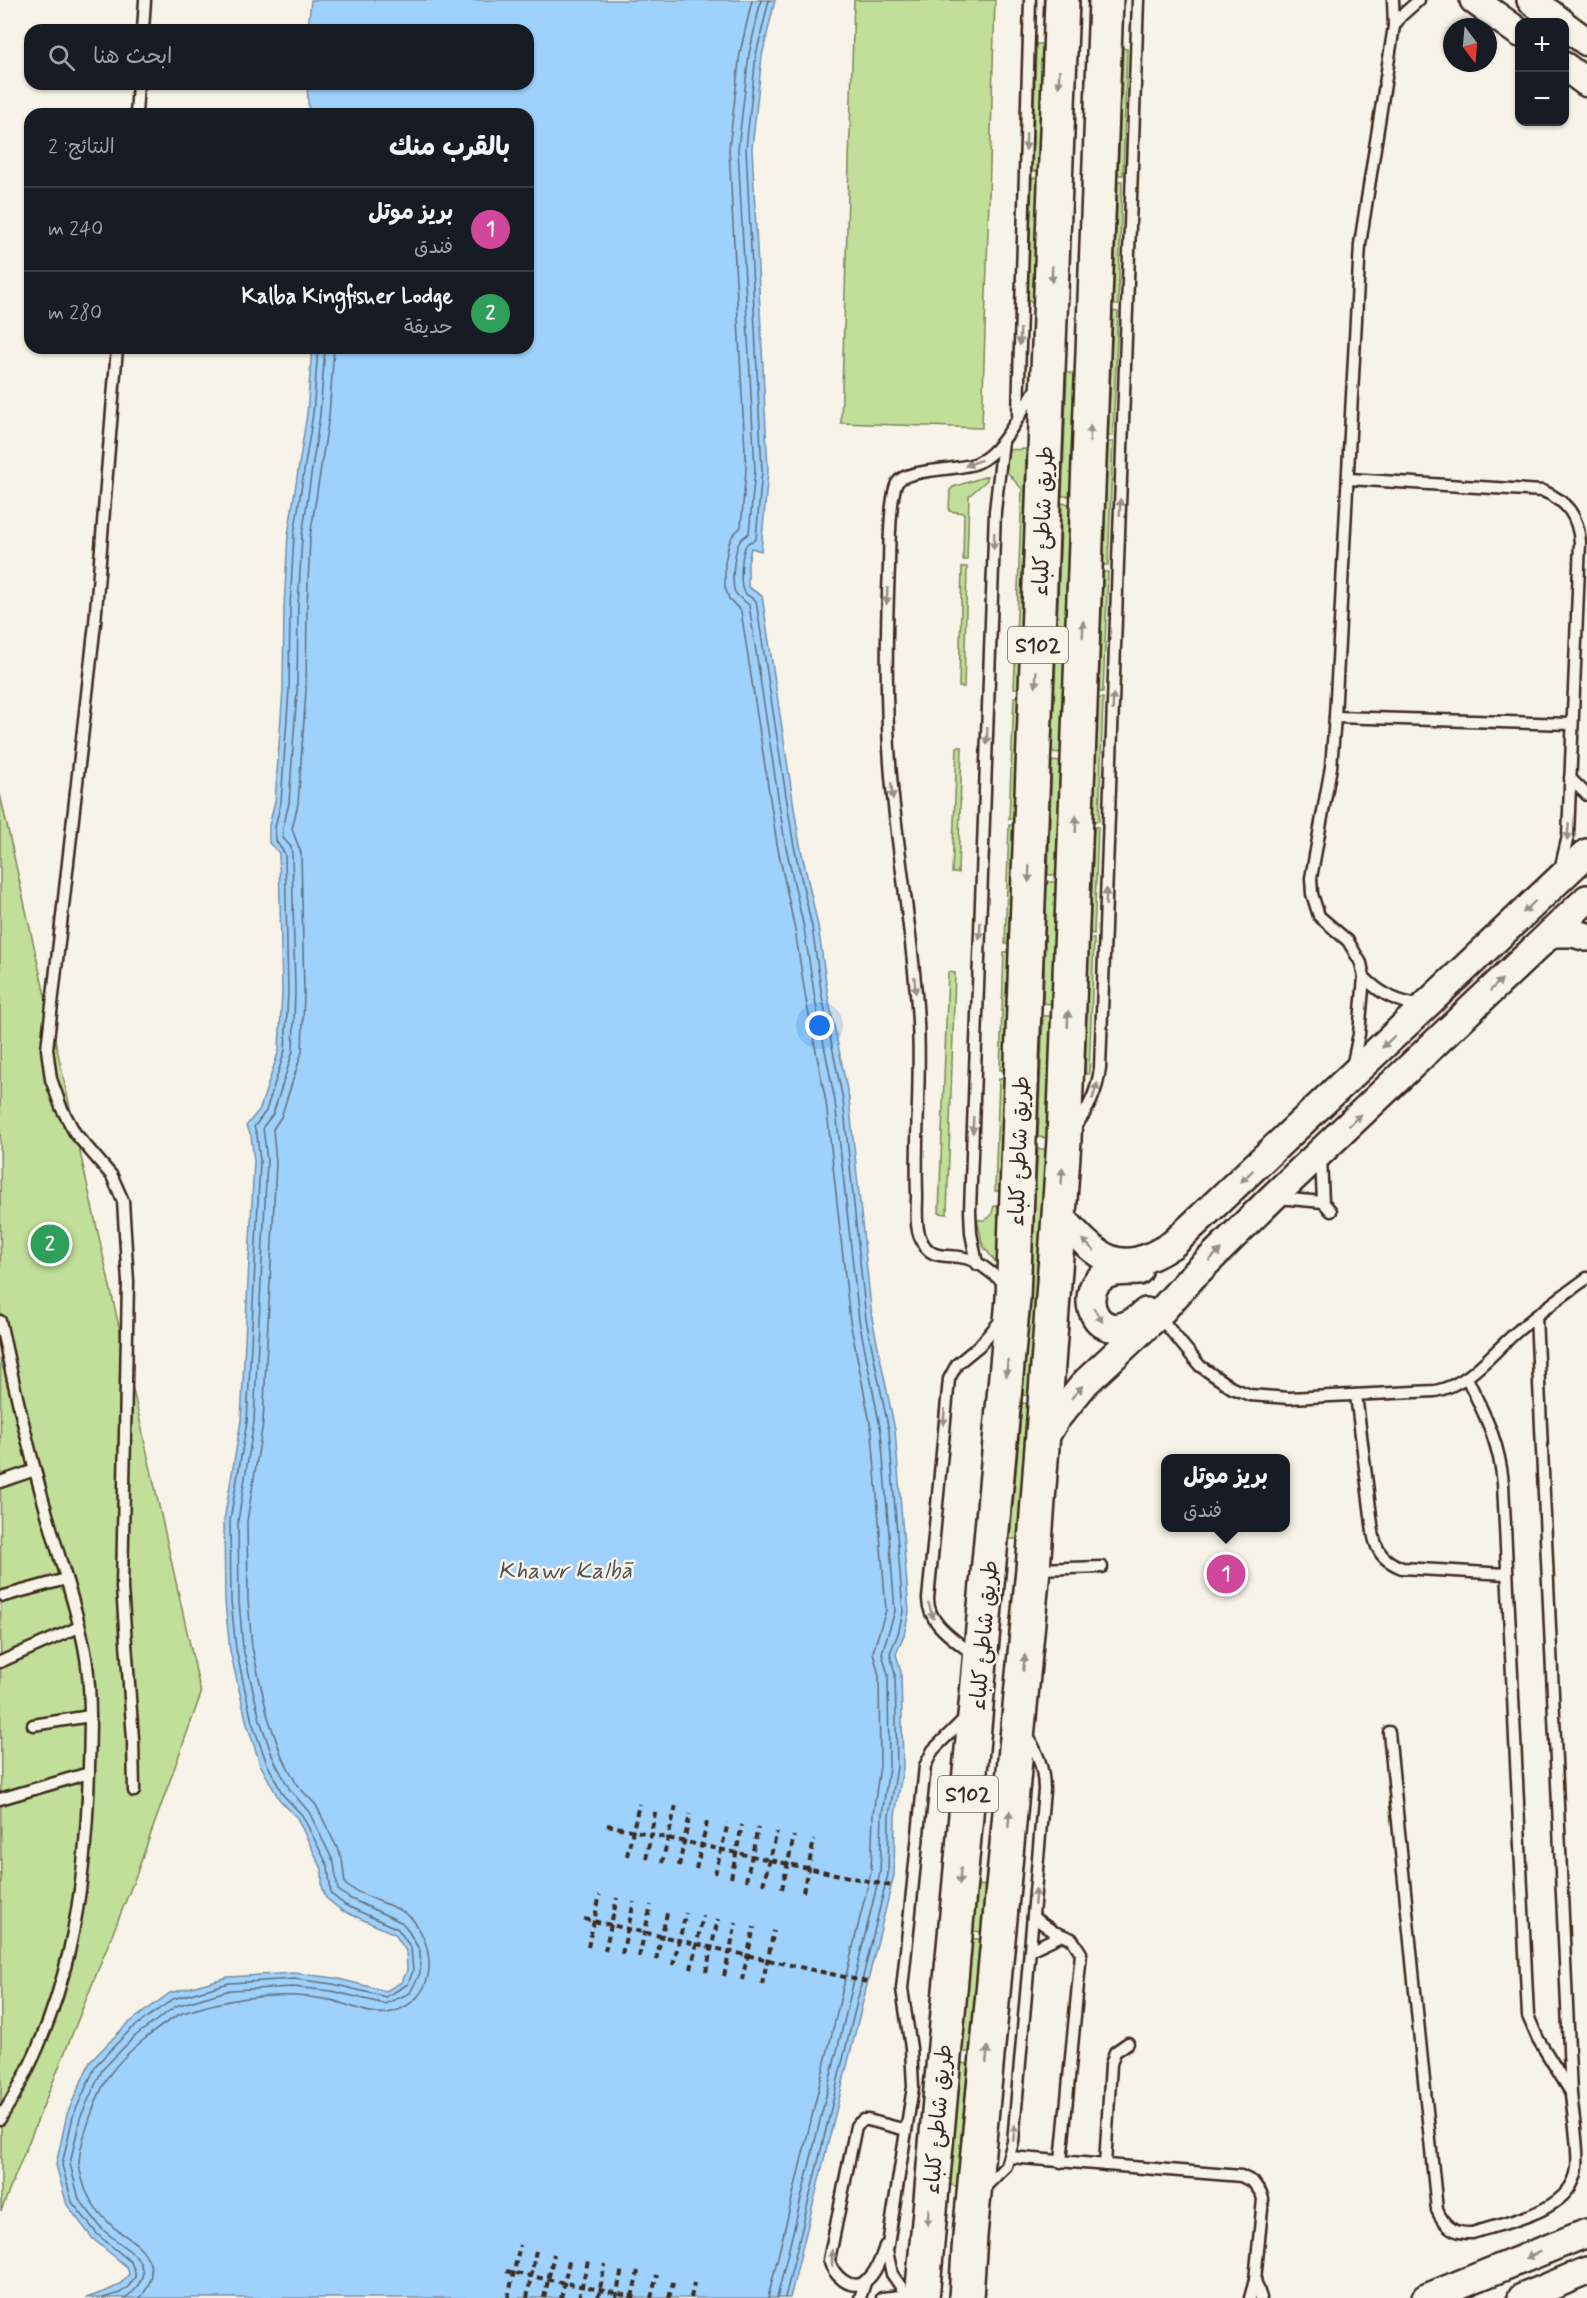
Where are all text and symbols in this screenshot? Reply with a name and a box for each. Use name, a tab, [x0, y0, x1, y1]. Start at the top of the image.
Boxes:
north arrow	[1443, 18, 1497, 72]
map controls	[1515, 18, 1569, 126]
button: +	[1515, 18, 1569, 72]
search box	[24, 24, 534, 90]
icon: search	[45, 41, 78, 74]
text: ابحث هنا	[93, 43, 173, 71]
one-way arrow	[1054, 70, 1064, 89]
button: −	[1515, 72, 1569, 126]
text: بالقرب منك	[389, 131, 510, 165]
one-way arrow	[1021, 133, 1031, 152]
text: النتائج: 2	[48, 134, 115, 161]
text: بريز موتل	[368, 199, 453, 227]
text: 240 m	[48, 216, 103, 243]
text: 1	[486, 216, 495, 243]
text: فندق	[414, 234, 453, 261]
one-way arrow	[1047, 265, 1056, 284]
text: Kalba Kingfisher Lodge	[242, 283, 453, 311]
text: 280 m	[48, 300, 102, 327]
text: 2	[486, 300, 495, 327]
text: حديقة	[404, 314, 453, 341]
one-way arrow	[1016, 328, 1025, 347]
one-way arrow	[1085, 425, 1094, 444]
street label: طريق شاطئ كلباء	[1027, 445, 1061, 597]
one-way arrow	[964, 459, 982, 469]
one-way arrow	[1115, 498, 1124, 517]
one-way arrow	[990, 531, 999, 550]
one-way arrow	[883, 587, 892, 606]
one-way arrow	[1078, 619, 1087, 638]
road number: S102	[1008, 627, 1068, 663]
one-way arrow	[1032, 670, 1041, 689]
one-way arrow	[1108, 693, 1117, 712]
one-way arrow	[983, 726, 992, 745]
one-way arrow	[888, 782, 897, 801]
one-way arrow	[1071, 814, 1080, 833]
one-way arrow	[1563, 822, 1573, 841]
one-way arrow	[1024, 864, 1034, 883]
one-way arrow	[1101, 887, 1111, 906]
one-way arrow	[1523, 900, 1537, 914]
one-way arrow	[976, 921, 985, 940]
one-way arrow	[911, 975, 920, 994]
one-way arrow	[1489, 979, 1503, 993]
one-way arrow	[1064, 1009, 1073, 1028]
your location	[805, 1011, 834, 1040]
one-way arrow	[1381, 1035, 1396, 1048]
street label: طريق شاطئ كلباء	[1003, 1075, 1037, 1227]
one-way arrow	[1091, 1082, 1100, 1100]
one-way arrow	[1348, 1113, 1363, 1127]
one-way arrow	[969, 1116, 978, 1135]
one-way arrow	[1057, 1166, 1066, 1185]
one-way arrow	[1239, 1169, 1254, 1183]
pin: 2	[31, 1222, 70, 1266]
one-way arrow	[1080, 1238, 1095, 1252]
one-way arrow	[1207, 1248, 1222, 1262]
one-way arrow	[1092, 1307, 1103, 1323]
one-way arrow	[1002, 1359, 1012, 1378]
one-way arrow	[1070, 1385, 1084, 1400]
one-way arrow	[939, 1408, 949, 1427]
popup	[1161, 1454, 1290, 1532]
text: بريز موتل	[1183, 1463, 1268, 1491]
text: فندق	[1183, 1498, 1222, 1525]
pin: 1	[1206, 1552, 1246, 1596]
water label: Khawr Kalbā	[498, 1556, 634, 1587]
street label: طريق شاطئ كلباء	[964, 1559, 1005, 1711]
one-way arrow	[927, 1602, 936, 1620]
one-way arrow	[1019, 1654, 1029, 1673]
road number: S102	[938, 1776, 998, 1812]
one-way arrow	[1004, 1810, 1014, 1829]
one-way arrow	[955, 1867, 965, 1886]
one-way arrow	[1030, 1887, 1039, 1906]
street label: طريق شاطئ كلباء	[918, 2043, 959, 2195]
one-way arrow	[982, 2046, 992, 2065]
one-way arrow	[1009, 2123, 1019, 2142]
one-way arrow	[924, 2207, 933, 2226]
one-way arrow	[827, 2249, 837, 2268]
one-way arrow	[1524, 2251, 1542, 2260]

